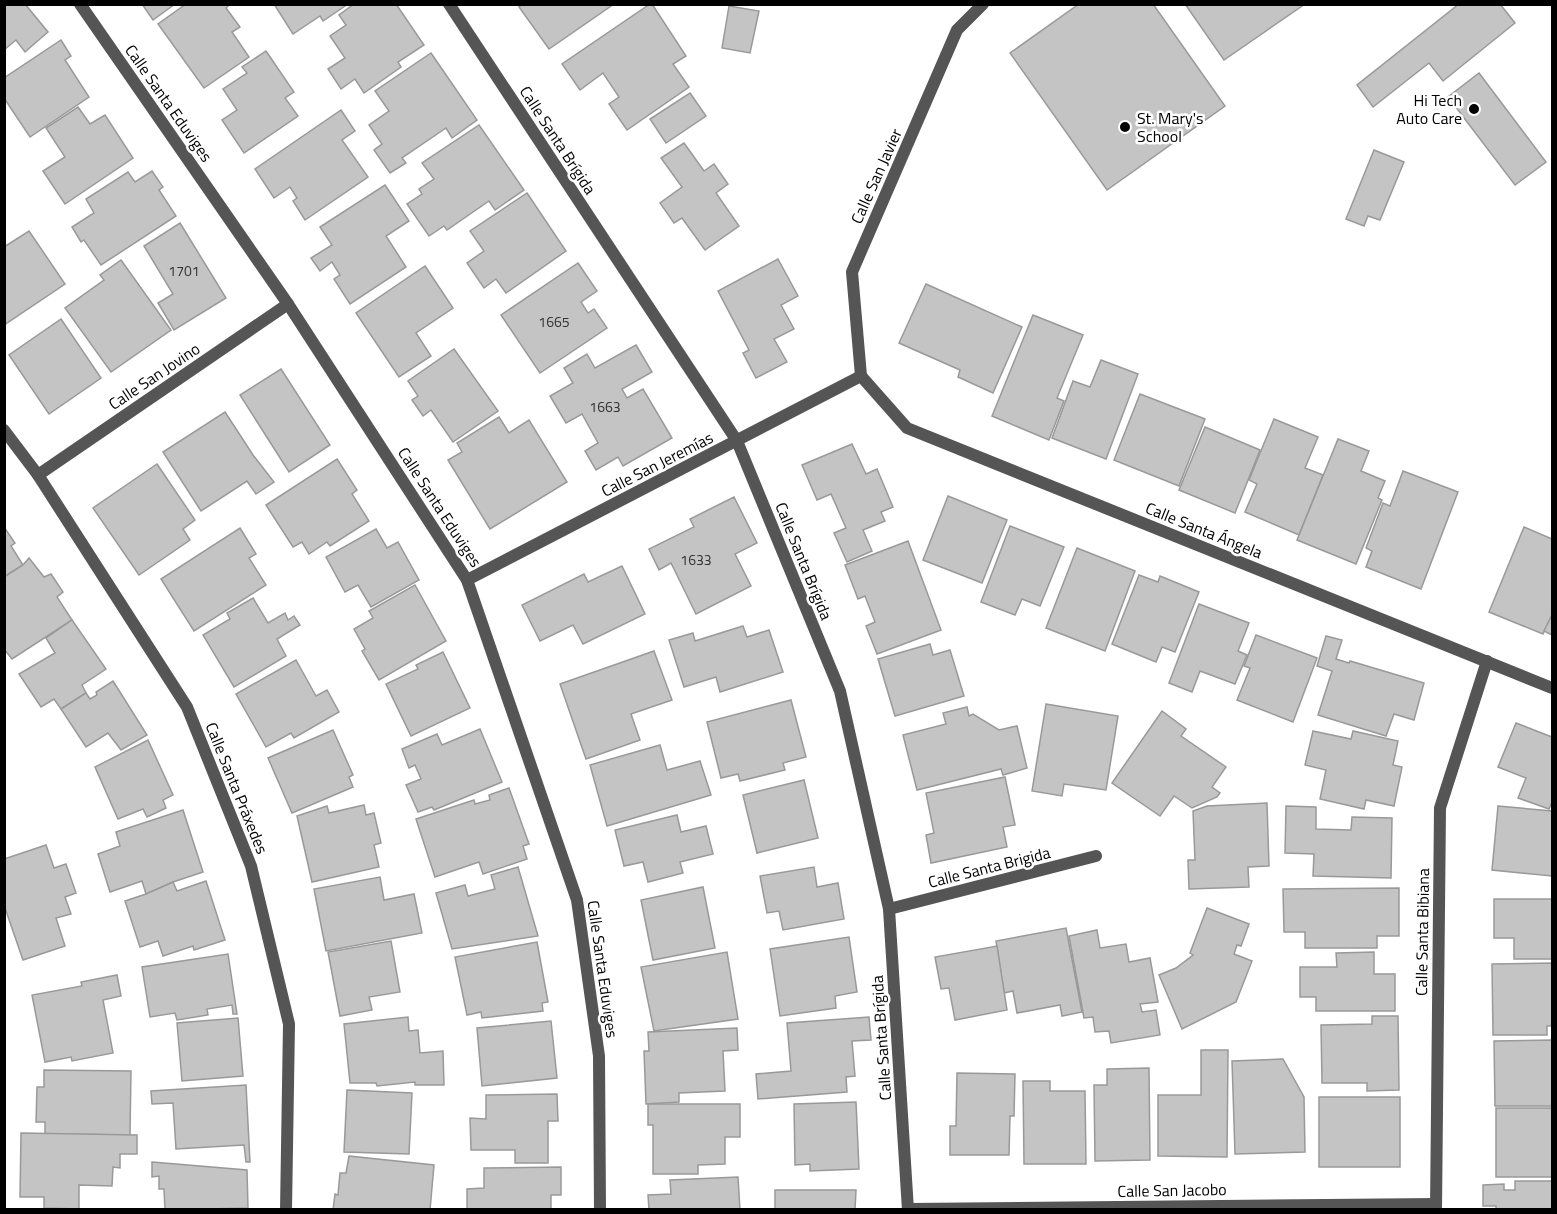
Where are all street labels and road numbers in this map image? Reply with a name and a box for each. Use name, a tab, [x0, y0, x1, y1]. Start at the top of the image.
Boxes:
street label: Calle Santa Eduviges	[119, 39, 219, 167]
street label: Calle Santa Brígida	[514, 81, 602, 199]
street label: Calle San Javier	[844, 124, 908, 227]
street label: Calle San Jovino	[104, 337, 204, 415]
street label: Calle San Jeremías	[597, 425, 717, 503]
street label: Calle Santa Eduviges	[392, 442, 488, 572]
street label: Calle Santa Ángela	[1142, 496, 1266, 564]
street label: Calle Santa Brígida	[769, 498, 839, 624]
street label: Calle Santa Práxedes	[200, 718, 274, 858]
street label: Calle Santa Brigida	[925, 840, 1053, 894]
street label: Calle Santa Bibiana	[1409, 868, 1435, 996]
street label: Calle Santa Eduviges	[581, 899, 625, 1039]
street label: Calle Santa Brígida	[865, 975, 897, 1101]
street label: Calle San Jacobo	[1117, 1177, 1227, 1203]

